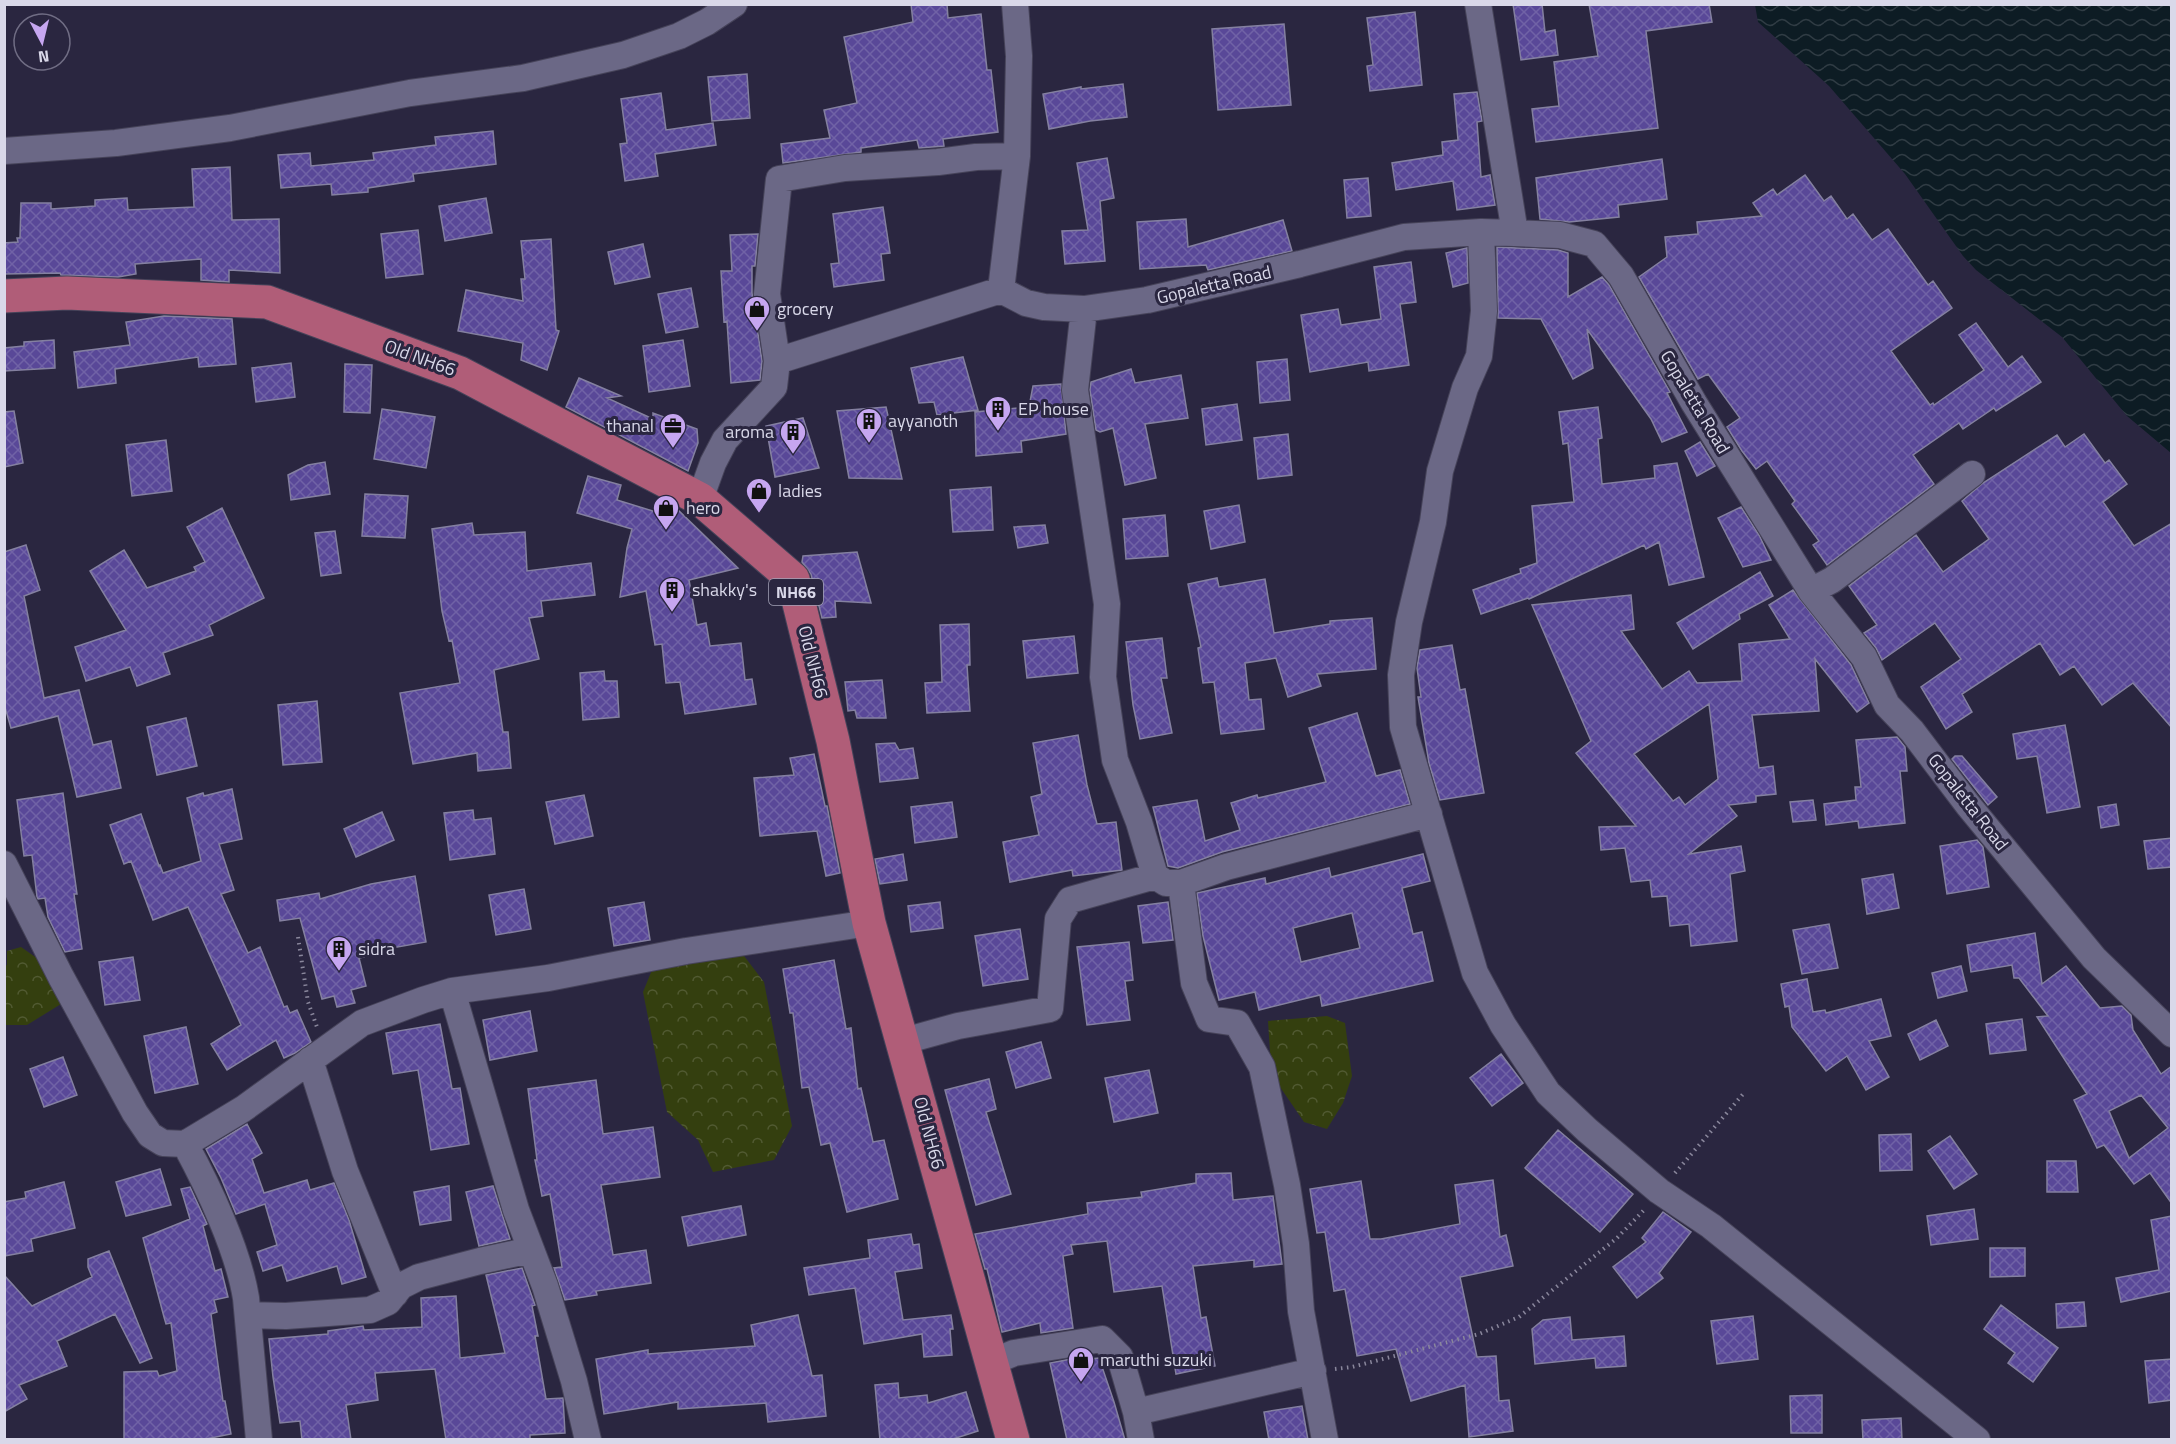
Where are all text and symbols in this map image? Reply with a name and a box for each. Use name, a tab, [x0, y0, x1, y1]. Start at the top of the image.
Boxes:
north arrow	[12, 12, 72, 72]
text: N	[37, 44, 51, 69]
street label: Gopaletta Road	[1154, 258, 1274, 311]
shop icon: grocery	[742, 294, 772, 332]
place label: grocery	[777, 295, 834, 322]
street label: Old NH66	[381, 332, 460, 383]
street label: Gopaletta Road	[1654, 345, 1737, 459]
building icon: EP house	[983, 394, 1013, 432]
place label: EP house	[1018, 395, 1089, 422]
building icon: ayyanoth	[854, 406, 884, 444]
place label: ayyanoth	[888, 407, 958, 434]
office icon: thanal	[658, 411, 688, 449]
place label: thanal	[606, 412, 654, 439]
building icon: aroma	[778, 417, 808, 455]
place label: aroma	[725, 418, 774, 445]
shop icon: ladies	[744, 476, 774, 514]
place label: ladies	[778, 477, 822, 504]
shop icon: hero	[651, 493, 681, 531]
place label: hero	[686, 494, 720, 521]
building icon: shakky's	[657, 575, 687, 613]
place label: shakky's	[692, 576, 757, 603]
road number: NH66	[769, 579, 823, 605]
street label: Old NH66	[791, 623, 836, 701]
street label: Gopaletta Road	[1922, 747, 2015, 856]
building icon: sidra	[324, 934, 354, 972]
place label: sidra	[358, 935, 395, 962]
street label: Old NH66	[907, 1094, 952, 1172]
shop icon: maruthi suzuki	[1066, 1345, 1096, 1383]
place label: maruthi suzuki	[1100, 1346, 1212, 1373]

